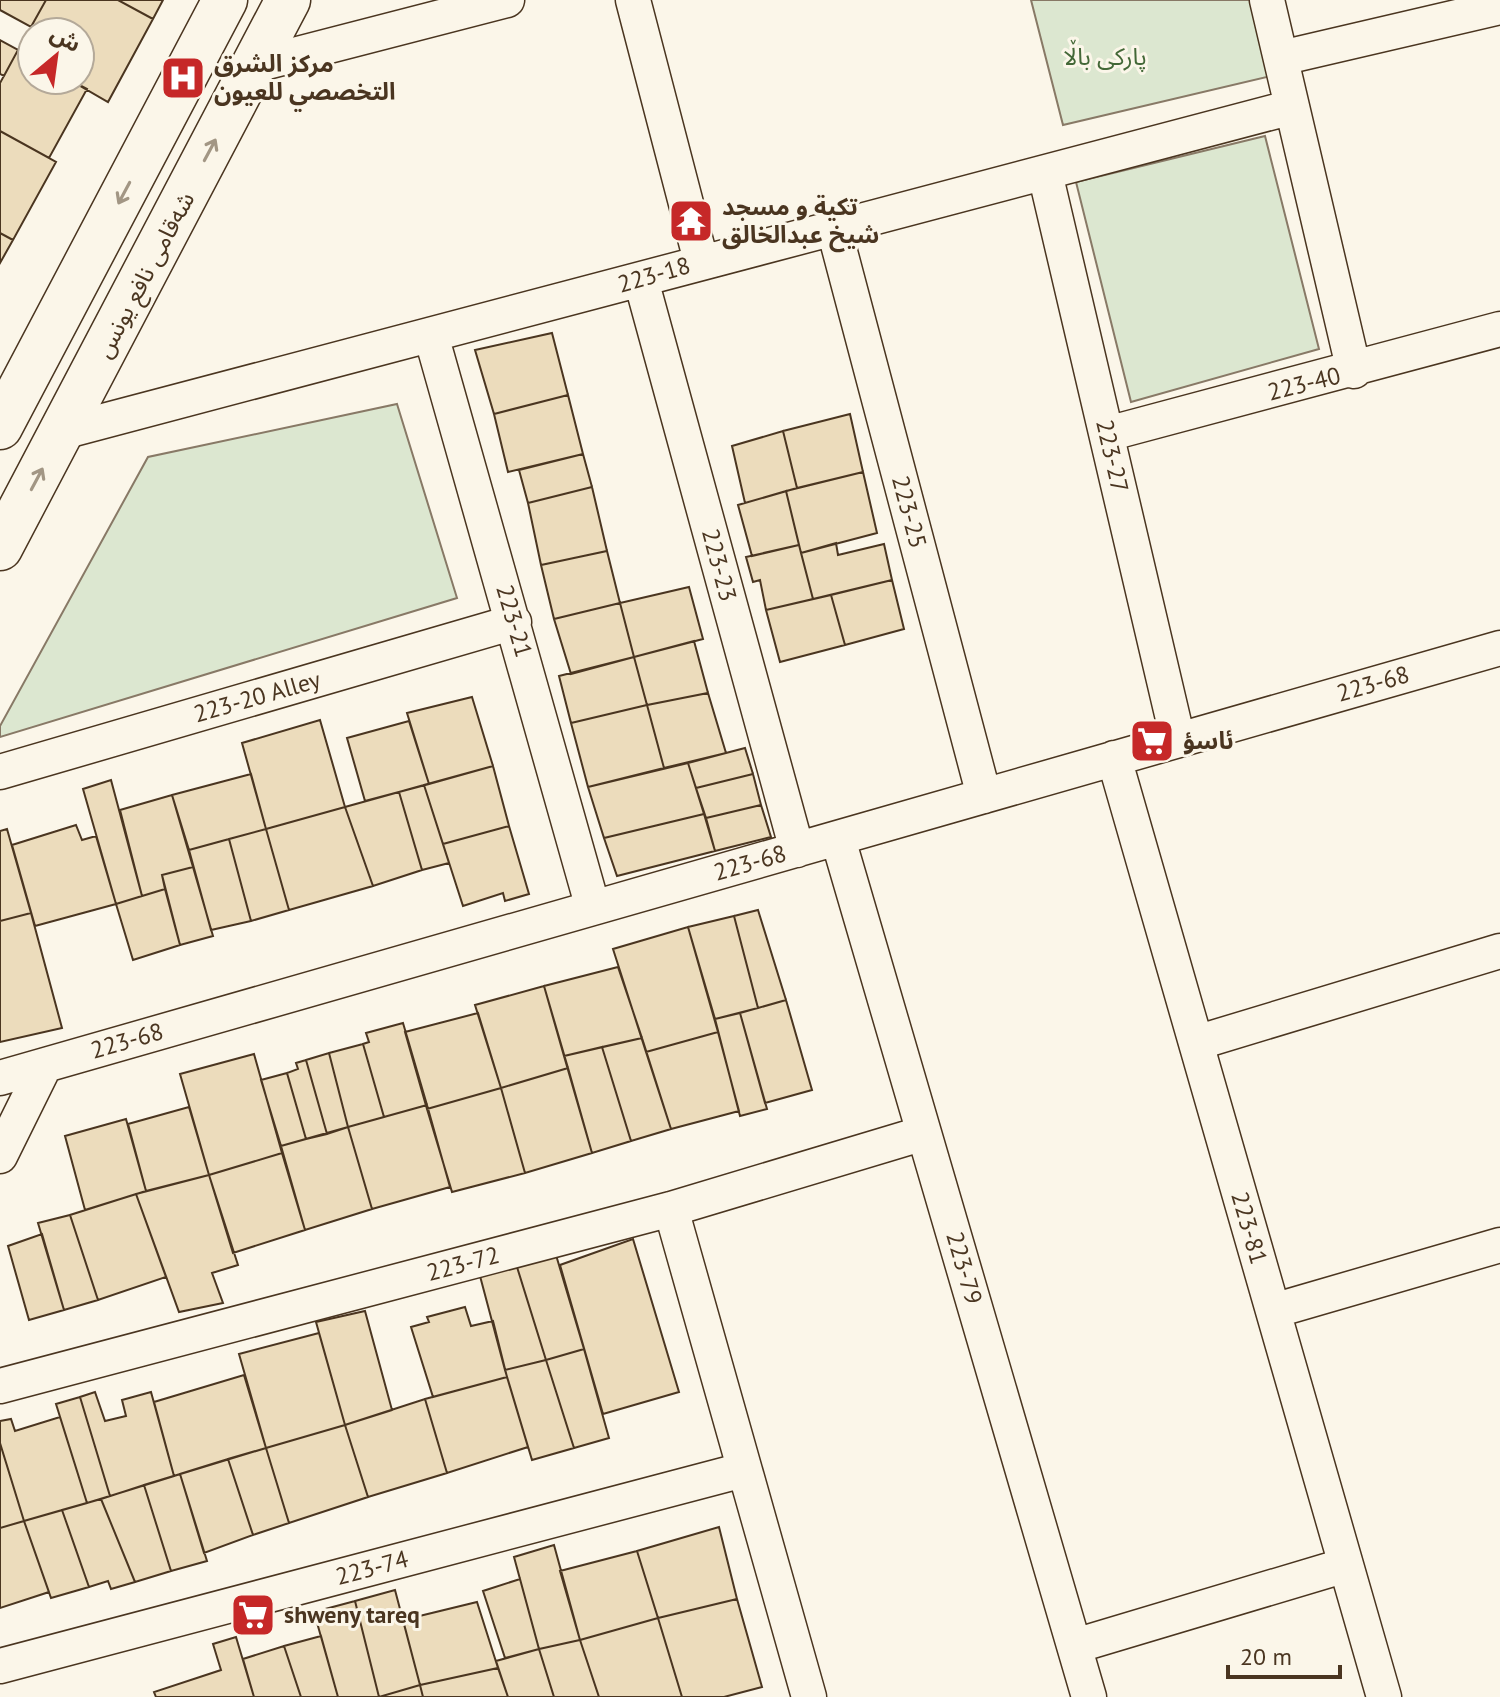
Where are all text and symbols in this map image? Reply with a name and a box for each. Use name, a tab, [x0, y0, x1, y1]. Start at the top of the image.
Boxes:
north arrow	[16, 16, 96, 96]
text: ش	[46, 19, 86, 58]
park label: پارکی باڵا	[1063, 39, 1147, 72]
place label: مركز الشرق التخصصي للعيون	[214, 48, 395, 112]
hospital icon: مركز الشرق التخصصي للعيون	[159, 54, 207, 102]
one-way arrow	[203, 139, 219, 163]
one-way arrow	[115, 180, 131, 204]
street label: شەقامی نافع یونس	[88, 186, 203, 364]
place label: تكية و مسجد شيخ عبدالخالق	[722, 191, 879, 253]
temple icon: تكية و مسجد شيخ عبدالخالق	[667, 197, 715, 245]
street label: 223-18	[614, 249, 694, 300]
street label: 223-40	[1264, 360, 1344, 408]
street label: 223-27	[1089, 416, 1136, 495]
one-way arrow	[30, 468, 45, 492]
street label: 223-25	[885, 472, 934, 552]
street label: 223-23	[695, 525, 744, 605]
street label: 223-21	[489, 581, 540, 661]
street label: 223-68	[1333, 658, 1413, 709]
street label: 223-20 Alley	[190, 664, 324, 729]
supermarket icon: ئاسؤ	[1128, 717, 1176, 765]
place label: ئاسؤ	[1183, 725, 1234, 756]
street label: 223-68	[710, 837, 790, 888]
street label: 223-68	[87, 1015, 167, 1066]
street label: 223-81	[1224, 1188, 1275, 1268]
street label: 223-79	[939, 1228, 990, 1308]
street label: 223-72	[423, 1239, 503, 1288]
street label: 223-74	[332, 1543, 412, 1592]
supermarket icon: shweny tareq	[229, 1591, 277, 1639]
place label: shweny tareq	[284, 1599, 420, 1630]
scale bar	[1228, 1629, 1340, 1679]
text: 20 m	[1240, 1641, 1292, 1672]

